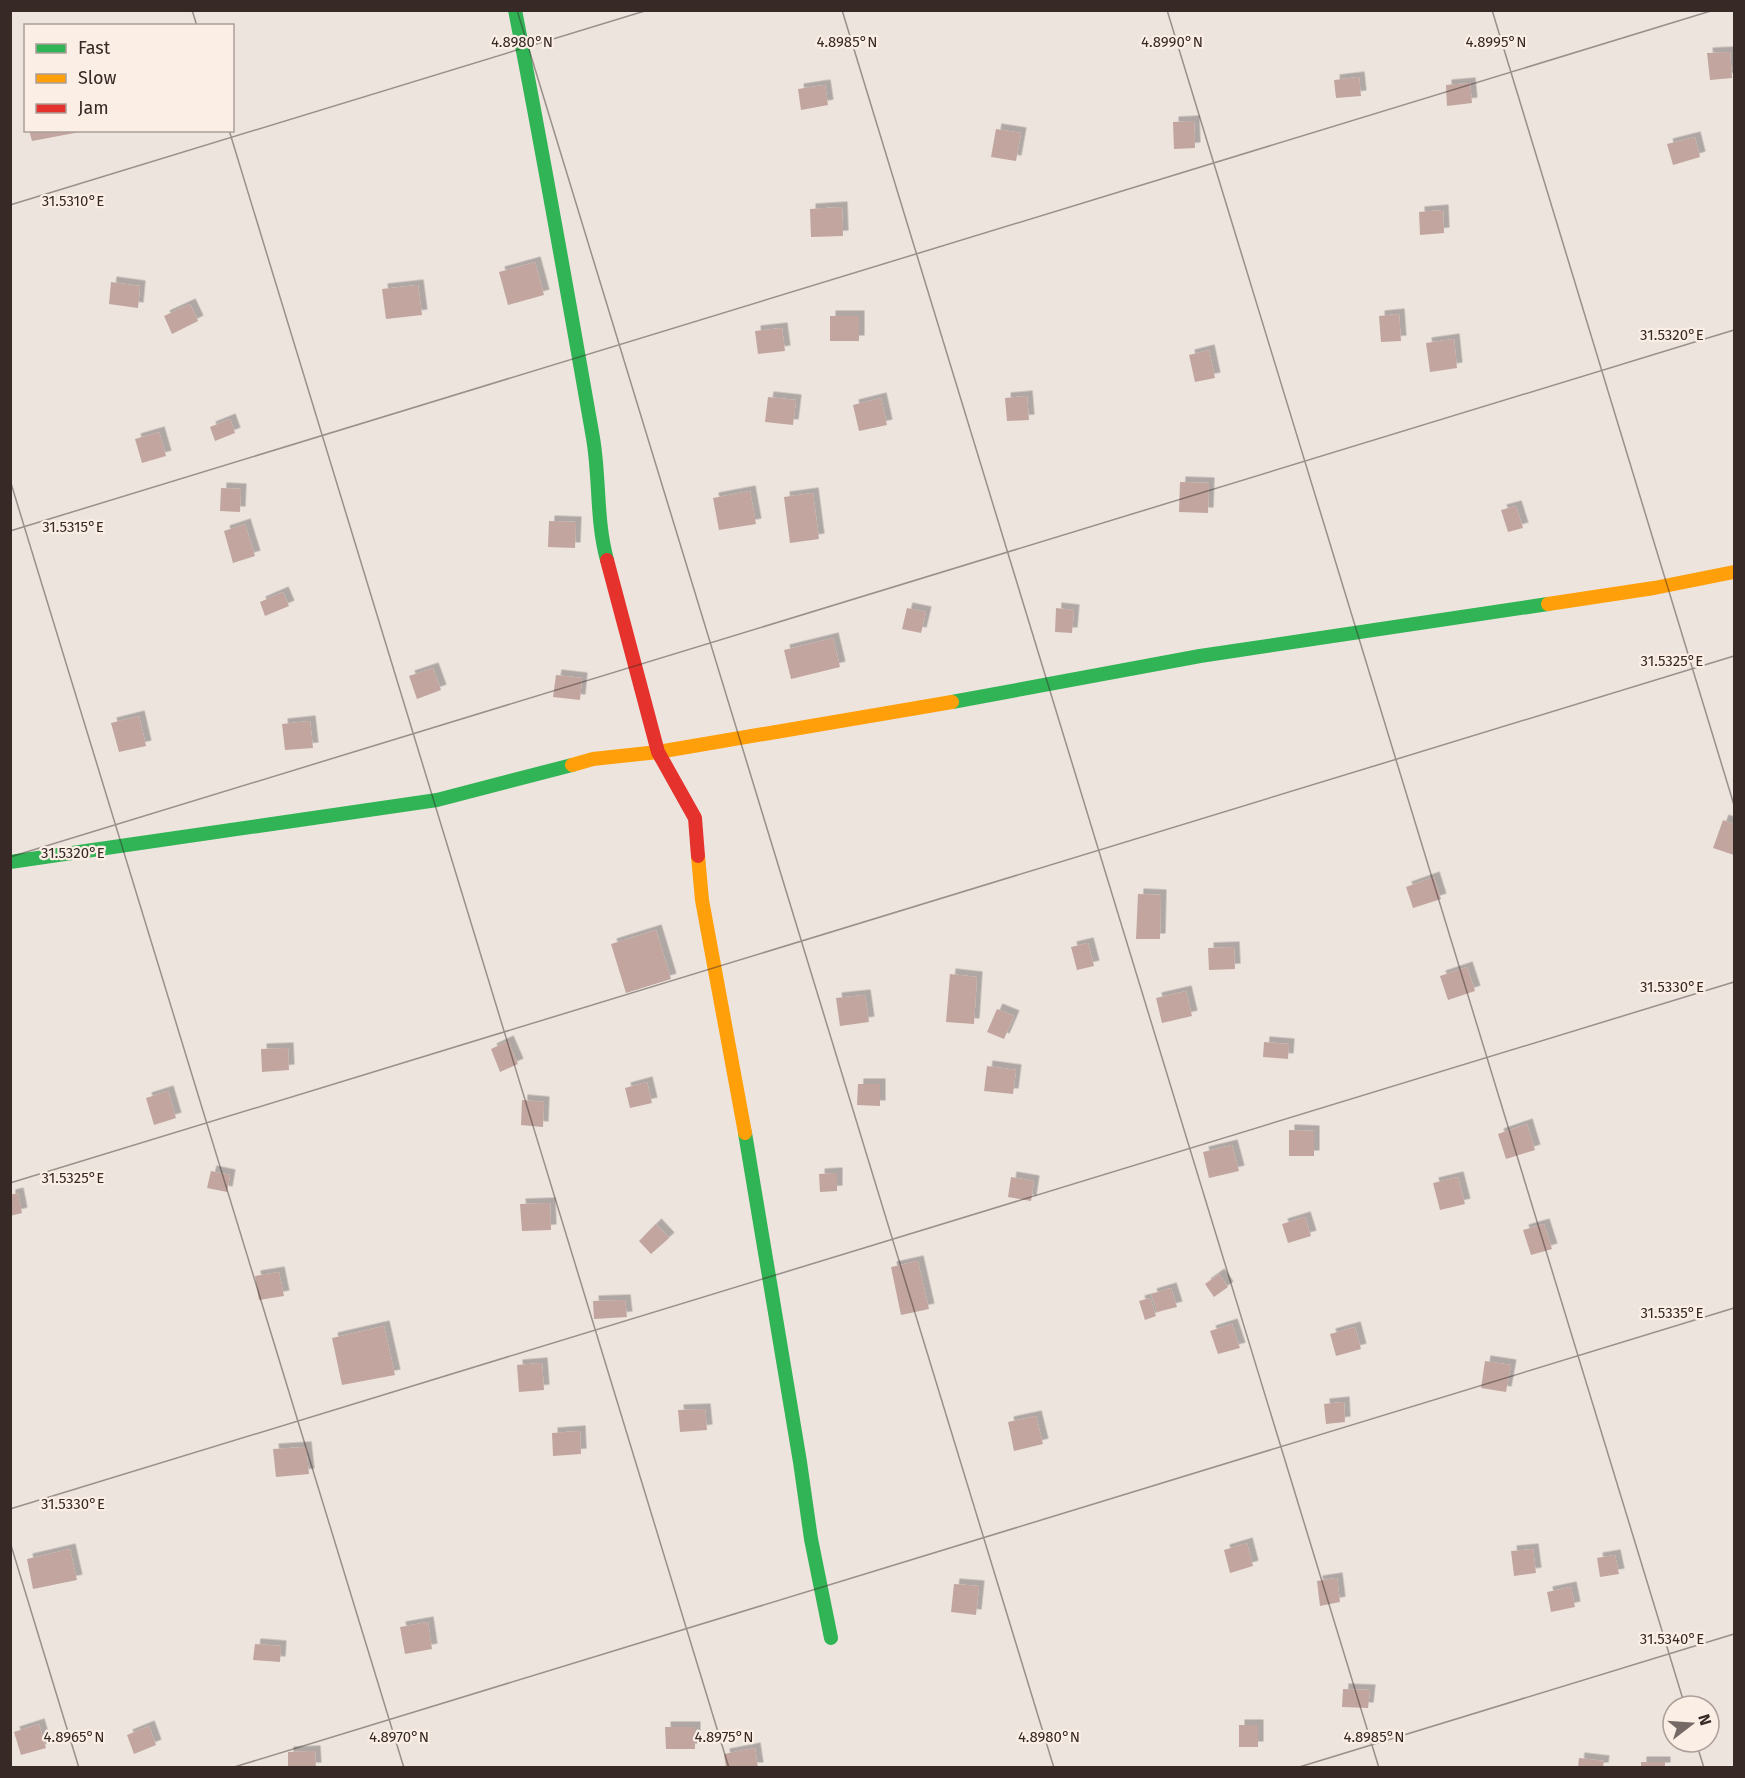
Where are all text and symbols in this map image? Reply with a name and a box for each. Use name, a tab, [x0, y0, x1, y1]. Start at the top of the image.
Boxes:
legend	[24, 24, 234, 132]
text: 4.8980°N	[491, 33, 553, 51]
text: 4.8985°N	[816, 33, 878, 51]
text: 4.8990°N	[1141, 33, 1203, 51]
text: 4.8995°N	[1466, 33, 1526, 51]
text: Fast	[78, 37, 111, 59]
text: Slow	[78, 67, 117, 89]
text: Jam	[78, 97, 109, 119]
text: 31.5310°E	[42, 192, 104, 210]
text: 31.5320°E	[1640, 326, 1704, 344]
text: 31.5315°E	[42, 518, 104, 536]
text: 31.5325°E	[1641, 652, 1703, 670]
text: 31.5320°E	[41, 844, 105, 862]
text: 31.5330°E	[1640, 978, 1704, 996]
text: 31.5325°E	[42, 1169, 104, 1187]
text: 31.5335°E	[1641, 1304, 1703, 1322]
text: 31.5330°E	[41, 1495, 105, 1513]
text: 31.5340°E	[1640, 1630, 1704, 1648]
north arrow	[1661, 1694, 1721, 1754]
text: N	[1694, 1712, 1716, 1728]
text: 4.8965°N	[44, 1728, 104, 1746]
text: 4.8970°N	[369, 1728, 429, 1746]
text: 4.8975°N	[694, 1728, 754, 1746]
text: 4.8980°N	[1018, 1728, 1080, 1746]
text: 4.8985°N	[1343, 1728, 1405, 1746]

